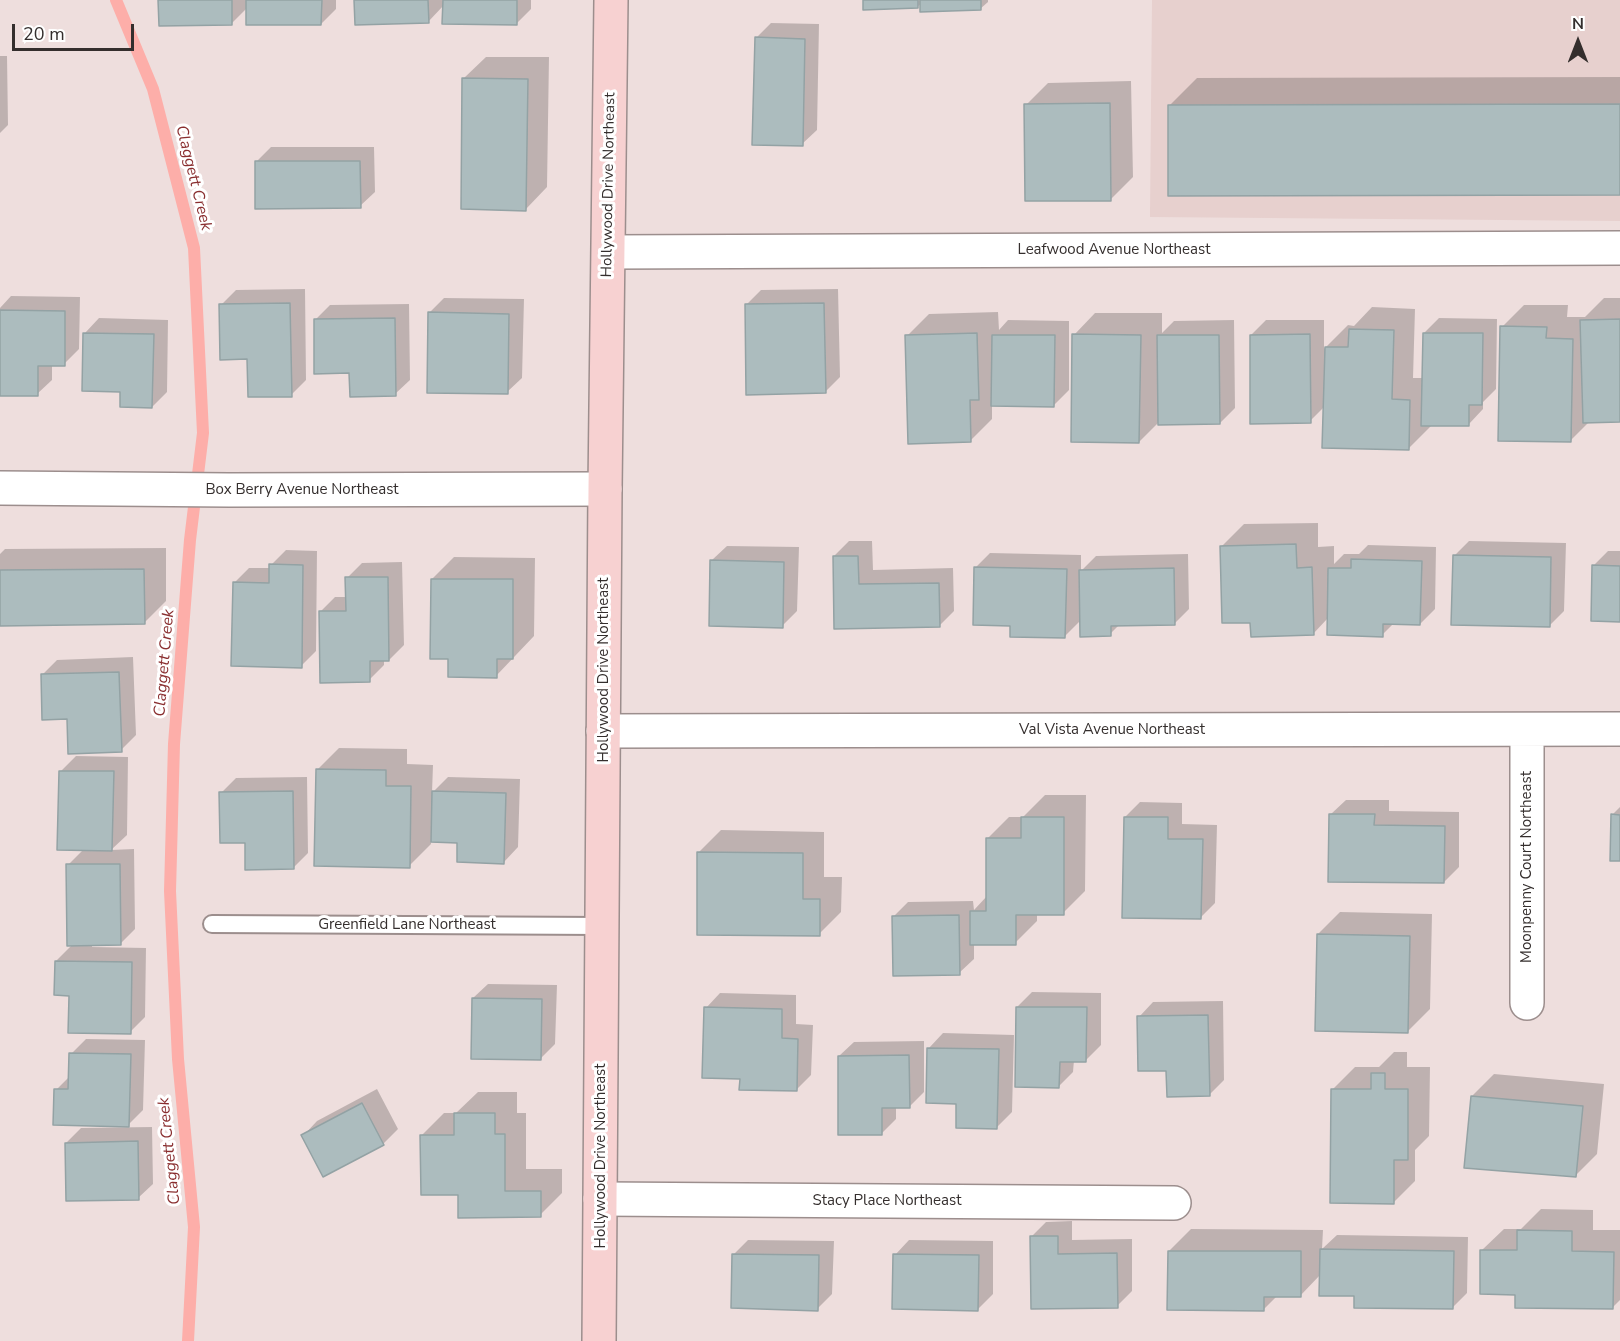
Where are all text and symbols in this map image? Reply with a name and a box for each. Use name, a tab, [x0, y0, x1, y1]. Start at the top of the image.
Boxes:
scale bar	[15, 12, 136, 50]
north arrow	[1548, 12, 1608, 72]
text: N	[1572, 13, 1584, 35]
text: 20 m	[23, 22, 65, 46]
street label: Hollywood Drive Northeast	[598, 92, 620, 278]
water label: Claggett Creek	[171, 123, 215, 233]
street label: Leafwood Avenue Northeast	[1018, 241, 1210, 259]
street label: Box Berry Avenue Northeast	[205, 481, 399, 499]
street label: Hollywood Drive Northeast	[595, 578, 613, 762]
water label: Claggett Creek	[151, 608, 179, 718]
street label: Val Vista Avenue Northeast	[1019, 721, 1205, 739]
street label: Moonpenny Court Northeast	[1518, 771, 1536, 963]
street label: Greenfield Lane Northeast	[318, 916, 496, 934]
street label: Hollywood Drive Northeast	[592, 1064, 610, 1248]
water label: Claggett Creek	[155, 1096, 185, 1206]
street label: Stacy Place Northeast	[813, 1192, 961, 1210]

